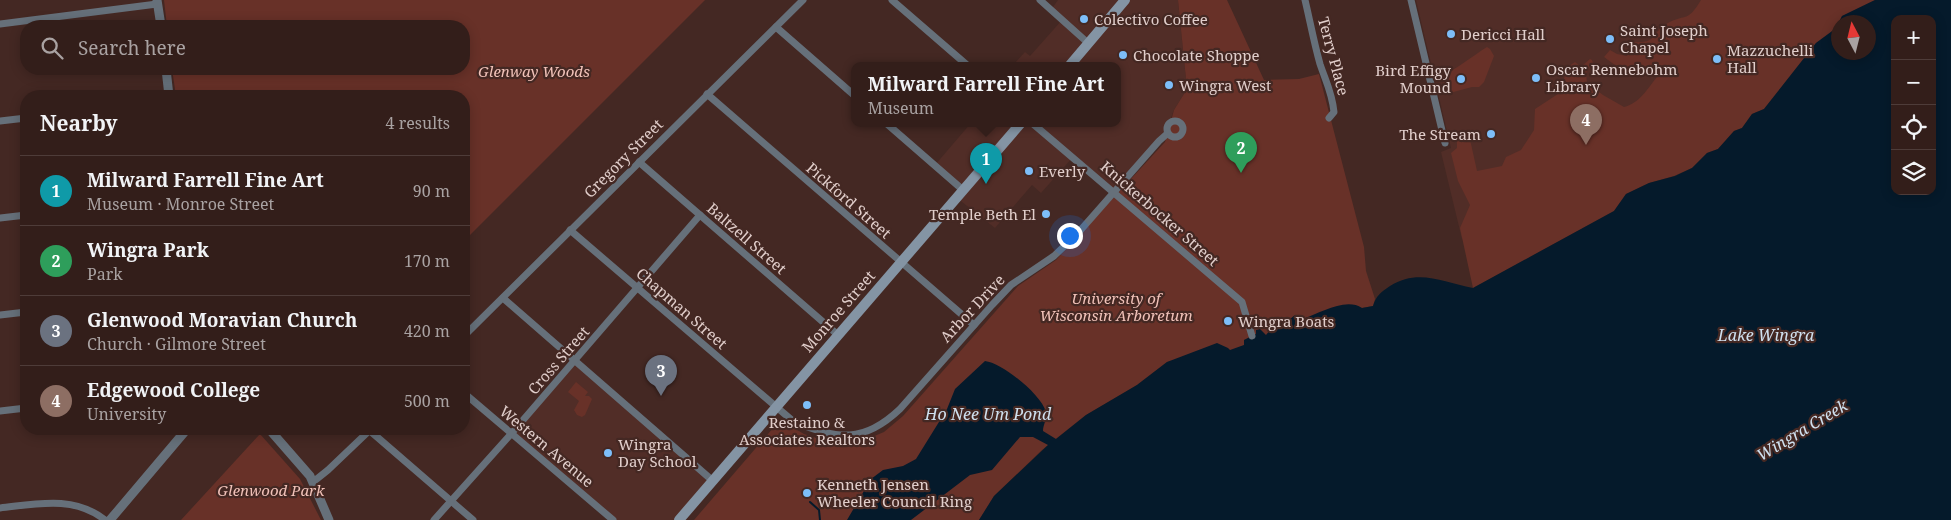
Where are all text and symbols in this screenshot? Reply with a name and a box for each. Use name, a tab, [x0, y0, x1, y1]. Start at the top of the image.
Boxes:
place label: Colectivo Coffee	[1094, 9, 1208, 29]
marker: Colectivo Coffee	[1078, 13, 1090, 25]
street label: Terry Place	[1314, 15, 1354, 97]
north arrow	[1831, 15, 1876, 60]
map controls	[1891, 15, 1936, 195]
button: +	[1891, 15, 1936, 60]
search box	[20, 20, 470, 75]
place label: Saint Joseph Chapel	[1620, 20, 1708, 57]
place label: Dericci Hall	[1461, 24, 1545, 44]
marker: Dericci Hall	[1445, 28, 1457, 40]
marker: Saint Joseph Chapel	[1604, 33, 1616, 45]
icon: search	[38, 34, 66, 62]
text: Search here	[78, 35, 186, 61]
place label: Mazzuchelli Hall	[1727, 40, 1814, 77]
place label: Chocolate Shoppe	[1133, 45, 1260, 65]
marker: Chocolate Shoppe	[1117, 49, 1129, 61]
marker: Mazzuchelli Hall	[1711, 53, 1723, 65]
place label: Oscar Rennebohm Library	[1546, 59, 1678, 96]
place label: Bird Effigy Mound	[1375, 60, 1452, 97]
button: −	[1891, 60, 1936, 105]
park label: Glenway Woods	[478, 61, 590, 81]
popup	[851, 62, 1121, 127]
text: Milward Farrell Fine Art	[868, 71, 1104, 97]
marker: Oscar Rennebohm Library	[1530, 72, 1542, 84]
marker: Bird Effigy Mound	[1455, 73, 1467, 85]
place label: Wingra West	[1179, 75, 1271, 95]
marker: Wingra West	[1163, 79, 1175, 91]
text: Museum	[868, 97, 934, 119]
pin: 4	[1570, 104, 1602, 145]
button: locate	[1891, 105, 1936, 150]
text: Nearby	[40, 109, 118, 137]
text: 4 results	[386, 112, 450, 134]
street label: Gregory Street	[579, 114, 667, 202]
place label: The Stream	[1399, 124, 1481, 144]
marker: The Stream	[1485, 128, 1497, 140]
pin: 2	[1225, 132, 1257, 173]
pin: 1	[970, 143, 1002, 184]
button: layers	[1891, 150, 1936, 195]
street label: Knickerbocker Street	[1097, 156, 1223, 270]
street label: Pickford Street	[802, 158, 896, 242]
place label: Everly	[1039, 161, 1086, 181]
marker: Everly	[1023, 165, 1035, 177]
text: Milward Farrell Fine Art	[87, 167, 324, 193]
text: 1	[51, 180, 61, 202]
text: 90 m	[413, 180, 450, 202]
text: Museum · Monroe Street	[87, 193, 274, 215]
street label: Baltzell Street	[703, 198, 791, 278]
place label: Temple Beth El	[929, 204, 1036, 224]
marker: Temple Beth El	[1040, 208, 1052, 220]
your location	[1057, 223, 1083, 249]
text: Wingra Park	[87, 237, 209, 263]
text: 2	[51, 250, 61, 272]
text: 170 m	[404, 250, 450, 272]
text: Park	[87, 263, 123, 285]
street label: Chapman Street	[632, 263, 732, 353]
street label: Monroe Street	[797, 266, 879, 356]
street label: Arbor Drive	[935, 270, 1009, 346]
park label: University of Wisconsin Arboretum	[1039, 288, 1193, 325]
text: Glenwood Moravian Church	[87, 307, 357, 333]
place label: Wingra Boats	[1238, 311, 1335, 331]
marker: Wingra Boats	[1222, 315, 1234, 327]
text: 3	[51, 320, 61, 342]
text: 420 m	[404, 320, 450, 342]
street label: Cross Street	[523, 322, 593, 398]
water label: Lake Wingra	[1717, 324, 1815, 346]
text: Church · Gilmore Street	[87, 333, 266, 355]
pin: 3	[645, 355, 677, 396]
text: Edgewood College	[87, 377, 260, 403]
text: 4	[51, 390, 61, 412]
text: 500 m	[404, 390, 450, 412]
water label: Wingra Creek	[1752, 394, 1852, 466]
marker: Restaino & Associates Realtors	[801, 399, 813, 411]
street label: Western Avenue	[496, 401, 598, 491]
text: University	[87, 403, 166, 425]
water label: Ho Nee Um Pond	[924, 403, 1052, 425]
place label: Restaino & Associates Realtors	[739, 412, 875, 449]
place label: Wingra Day School	[618, 434, 697, 471]
marker: Wingra Day School	[602, 447, 614, 459]
place label: Kenneth Jensen Wheeler Council Ring	[817, 474, 972, 511]
park label: Glenwood Park	[217, 480, 325, 500]
marker: Kenneth Jensen Wheeler Council Ring	[801, 487, 813, 499]

